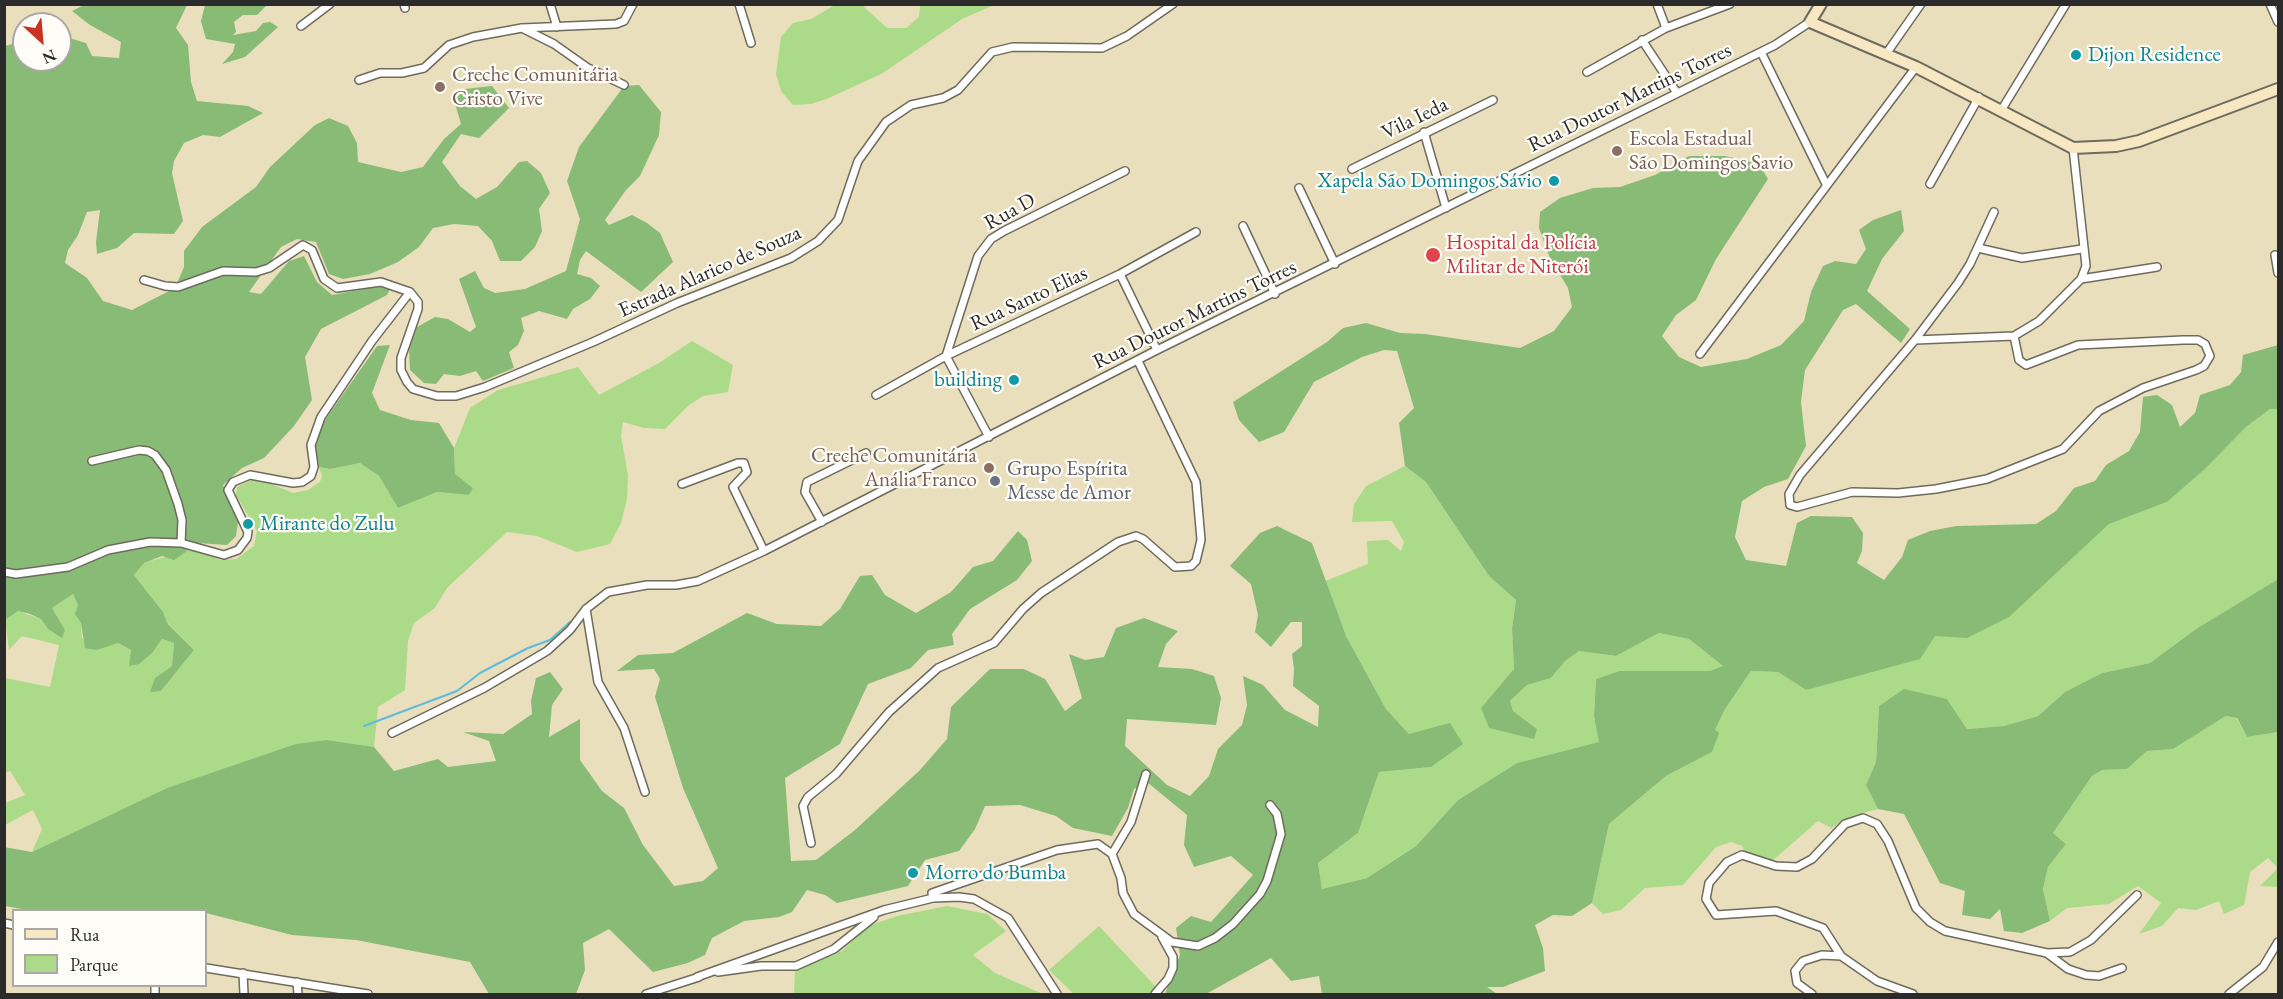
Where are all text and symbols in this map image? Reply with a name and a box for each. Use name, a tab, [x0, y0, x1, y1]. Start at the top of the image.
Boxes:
north arrow	[12, 12, 72, 72]
street label: Rua Doutor Martins Torres	[1524, 38, 1736, 158]
place label: Dijon Residence	[2088, 42, 2221, 68]
text: N	[39, 45, 60, 69]
marker: Dijon Residence	[2069, 48, 2083, 62]
place label: Creche Comunitária Cristo Vive	[452, 62, 618, 112]
marker: Creche Comunitária Cristo Vive	[433, 80, 447, 94]
street label: Vila Ieda	[1378, 92, 1452, 146]
place label: Escola Estadual São Domingos Savio	[1629, 126, 1794, 176]
marker: Escola Estadual São Domingos Savio	[1610, 144, 1624, 158]
place label: Xapela São Domingos Sávio	[1318, 168, 1542, 194]
marker: Xapela São Domingos Sávio	[1547, 174, 1561, 188]
street label: Rua D	[980, 188, 1040, 236]
street label: Estrada Alarico de Souza	[615, 220, 805, 324]
place label: Hospital da Polícia Militar de Niterói	[1446, 230, 1597, 280]
marker: Hospital da Polícia Militar de Niterói	[1424, 246, 1442, 264]
street label: Rua Doutor Martins Torres	[1089, 255, 1301, 375]
street label: Rua Santo Elias	[966, 261, 1092, 337]
place label: building	[934, 367, 1002, 393]
marker: building	[1007, 373, 1021, 387]
place label: Creche Comunitária Anália Franco	[811, 443, 977, 493]
place label: Grupo Espírita Messe de Amor	[1007, 456, 1131, 506]
marker: Creche Comunitária Anália Franco	[982, 461, 996, 475]
marker: Grupo Espírita Messe de Amor	[988, 474, 1002, 488]
place label: Mirante do Zulu	[260, 511, 395, 537]
marker: Mirante do Zulu	[241, 517, 255, 531]
place label: Morro do Bumba	[925, 860, 1066, 886]
marker: Morro do Bumba	[906, 866, 920, 880]
legend	[12, 909, 207, 987]
text: Rua	[70, 923, 100, 946]
text: Parque	[70, 953, 118, 976]

